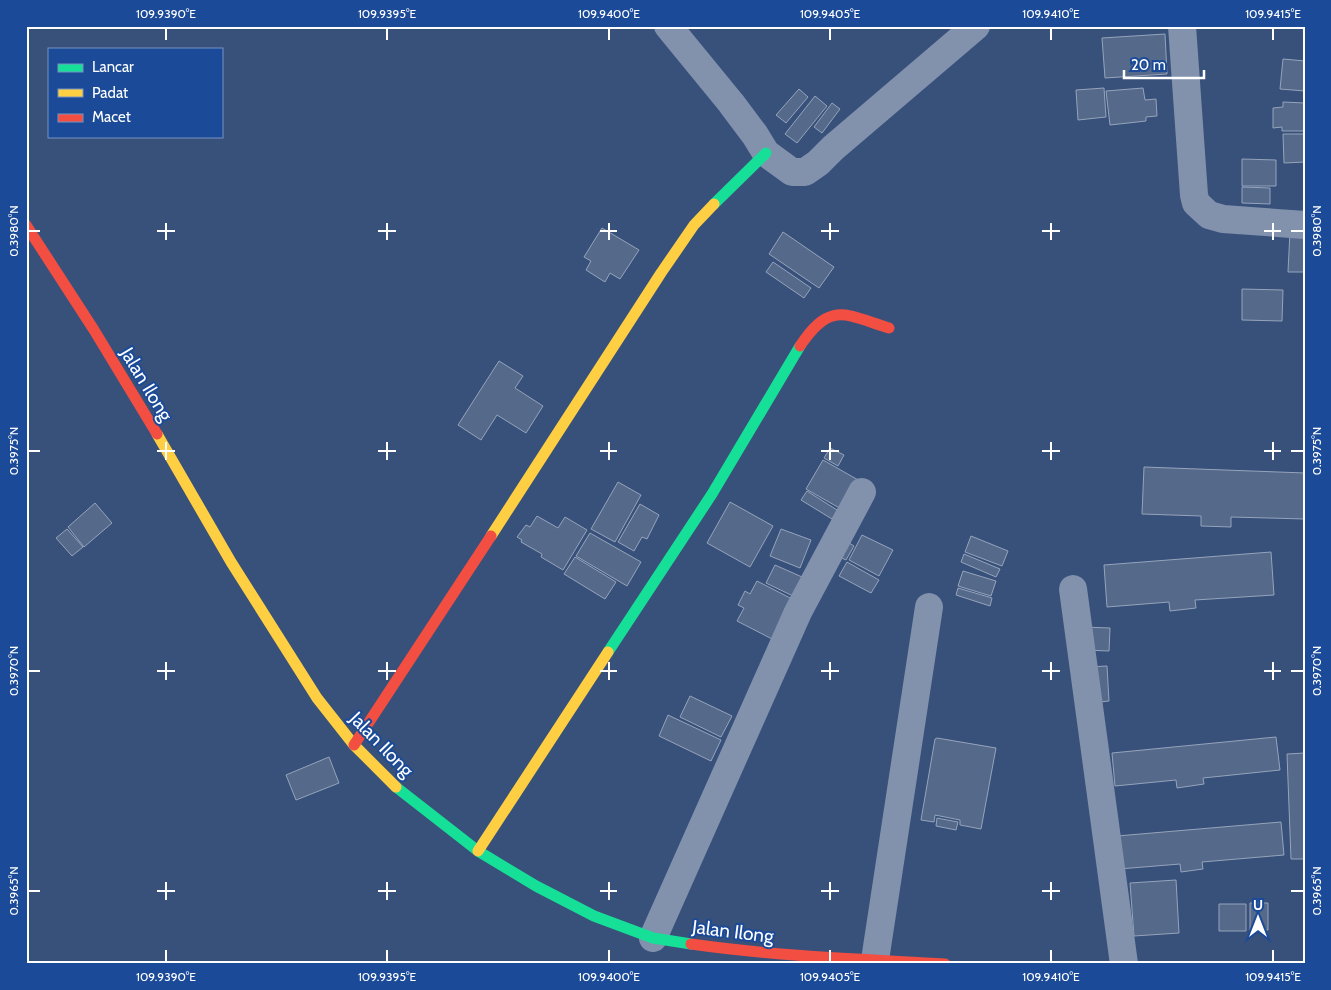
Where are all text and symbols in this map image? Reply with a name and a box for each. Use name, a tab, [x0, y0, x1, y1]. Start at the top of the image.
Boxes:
text: 109.9390°E	[136, 6, 196, 21]
text: 109.9395°E	[358, 6, 416, 21]
text: 109.9400°E	[578, 6, 640, 21]
text: 109.9405°E	[800, 6, 860, 21]
text: 109.9410°E	[1022, 6, 1080, 21]
text: 109.9415°E	[1245, 6, 1301, 21]
legend	[48, 48, 222, 138]
scale bar	[1124, 48, 1204, 80]
text: 20 m	[1131, 56, 1166, 74]
text: Lancar	[92, 58, 134, 76]
text: Padat	[92, 84, 128, 102]
text: Macet	[92, 108, 131, 126]
text: 0.3980°N	[6, 205, 21, 257]
text: 0.3980°N	[1309, 205, 1324, 257]
street label: Jalan Ilong	[115, 342, 178, 426]
text: 0.3975°N	[6, 427, 21, 475]
text: 0.3975°N	[1309, 427, 1324, 475]
text: 0.3970°N	[6, 646, 21, 696]
text: 0.3970°N	[1309, 646, 1324, 696]
street label: Jalan Ilong	[344, 706, 419, 782]
text: 0.3965°N	[6, 866, 21, 916]
text: 0.3965°N	[1309, 866, 1324, 916]
north arrow	[1234, 892, 1284, 942]
text: U	[1253, 896, 1263, 914]
street label: Jalan Ilong	[690, 915, 775, 948]
text: 109.9390°E	[136, 969, 196, 984]
text: 109.9395°E	[358, 969, 416, 984]
text: 109.9400°E	[578, 969, 640, 984]
text: 109.9405°E	[800, 969, 860, 984]
text: 109.9410°E	[1022, 969, 1080, 984]
text: 109.9415°E	[1245, 969, 1301, 984]

